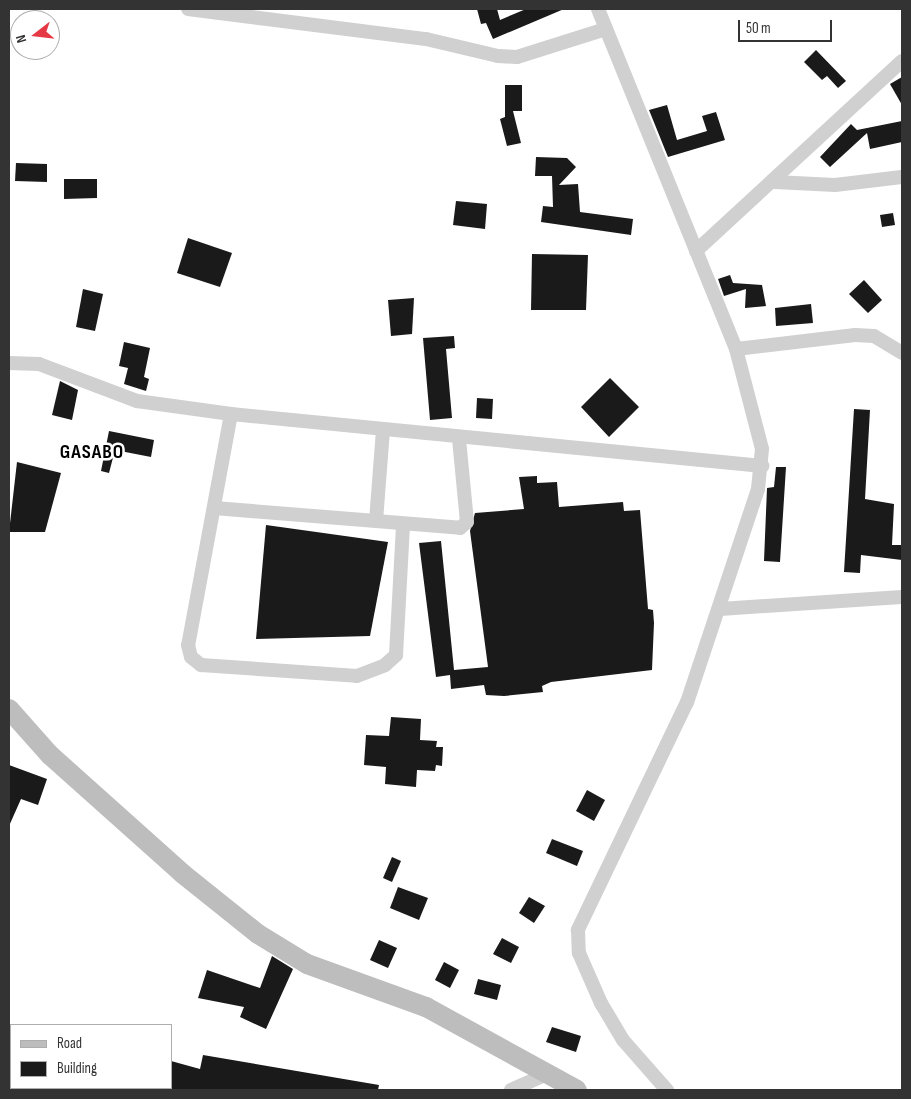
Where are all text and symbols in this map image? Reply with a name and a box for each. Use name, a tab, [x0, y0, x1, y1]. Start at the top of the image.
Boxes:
north arrow	[10, 10, 60, 60]
scale bar	[741, 10, 835, 42]
text: 50 m	[746, 19, 771, 38]
text: N	[12, 33, 30, 45]
district label: GASABO	[59, 440, 125, 464]
legend	[10, 1024, 172, 1089]
text: Road	[57, 1034, 82, 1053]
text: Building	[57, 1059, 97, 1078]

